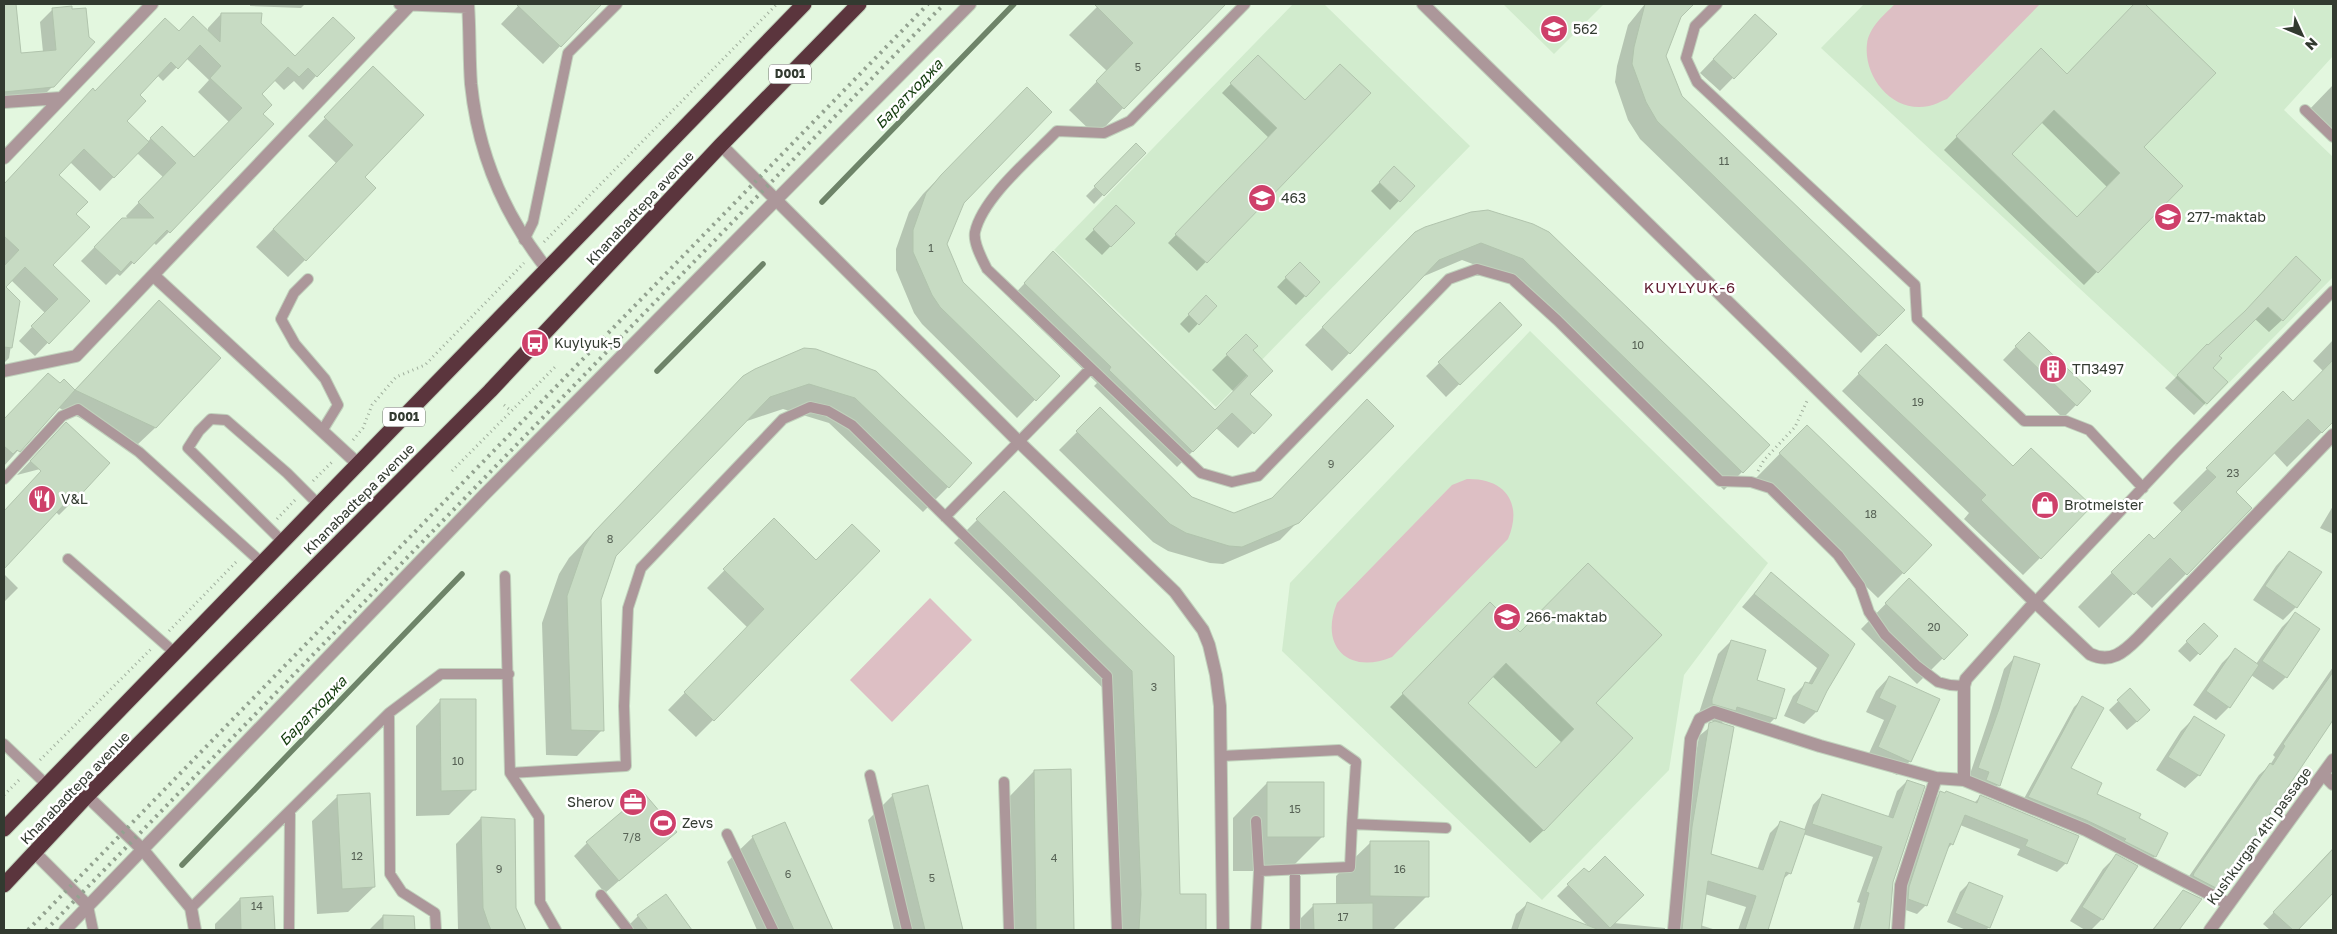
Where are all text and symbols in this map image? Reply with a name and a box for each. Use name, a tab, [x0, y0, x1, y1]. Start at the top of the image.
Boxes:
north arrow	[2277, 10, 2327, 60]
school or university icon: 562	[1539, 14, 1569, 44]
place label: 562	[1573, 20, 1598, 37]
text: N	[2302, 35, 2322, 54]
water label: Баратходжа	[871, 54, 946, 132]
house number: 5	[1135, 60, 1141, 73]
road number: D001	[769, 64, 811, 84]
street label: Khanabadtepa avenue	[582, 147, 697, 268]
house number: 11	[1719, 154, 1729, 167]
school or university icon: 463	[1247, 183, 1277, 213]
place label: 463	[1281, 189, 1306, 206]
school or university icon: 277-maktab	[2153, 202, 2183, 232]
place label: 277-maktab	[2187, 208, 2266, 225]
house number: 1	[928, 241, 934, 254]
district label: KUYLYUK-6	[1644, 278, 1736, 296]
bus stop icon: Kuylyuk-5	[520, 328, 550, 358]
place label: Kuylyuk-5	[554, 334, 621, 351]
house number: 10	[1632, 338, 1644, 351]
building icon: ТП3497	[2038, 354, 2068, 384]
place label: ТП3497	[2072, 360, 2124, 377]
house number: 19	[1912, 395, 1924, 408]
road number: D001	[383, 408, 425, 427]
street label: Khanabadtepa avenue	[300, 440, 418, 558]
house number: 9	[1328, 457, 1334, 470]
house number: 23	[2227, 466, 2239, 479]
restaurant icon: V&L	[27, 484, 57, 514]
place label: V&L	[61, 490, 88, 507]
shop icon: Brotmeister	[2030, 490, 2060, 520]
place label: Brotmeister	[2064, 496, 2144, 513]
house number: 18	[1865, 507, 1877, 520]
house number: 8	[607, 532, 614, 545]
school or university icon: 266-maktab	[1492, 602, 1522, 632]
place label: 266-maktab	[1526, 608, 1607, 625]
house number: 20	[1927, 620, 1941, 633]
water label: Баратходжа	[275, 671, 350, 749]
house number: 3	[1151, 680, 1157, 693]
street label: Khanabadtepa avenue	[16, 728, 133, 848]
house number: 10	[452, 754, 464, 767]
street label: Kushkurgan 4th passage	[2203, 763, 2314, 908]
office icon: Sherov	[618, 787, 648, 817]
place label: Sherov	[567, 793, 614, 810]
house number: 15	[1289, 802, 1301, 815]
sports icon: Zevs	[648, 808, 678, 838]
place label: Zevs	[682, 814, 713, 831]
house number: 7/8	[623, 830, 641, 843]
house number: 12	[351, 849, 363, 862]
house number: 4	[1051, 851, 1058, 864]
house number: 9	[496, 862, 502, 875]
house number: 16	[1394, 862, 1406, 875]
house number: 6	[785, 867, 792, 880]
house number: 5	[929, 871, 935, 884]
house number: 14	[251, 899, 263, 912]
house number: 17	[1337, 910, 1349, 923]

